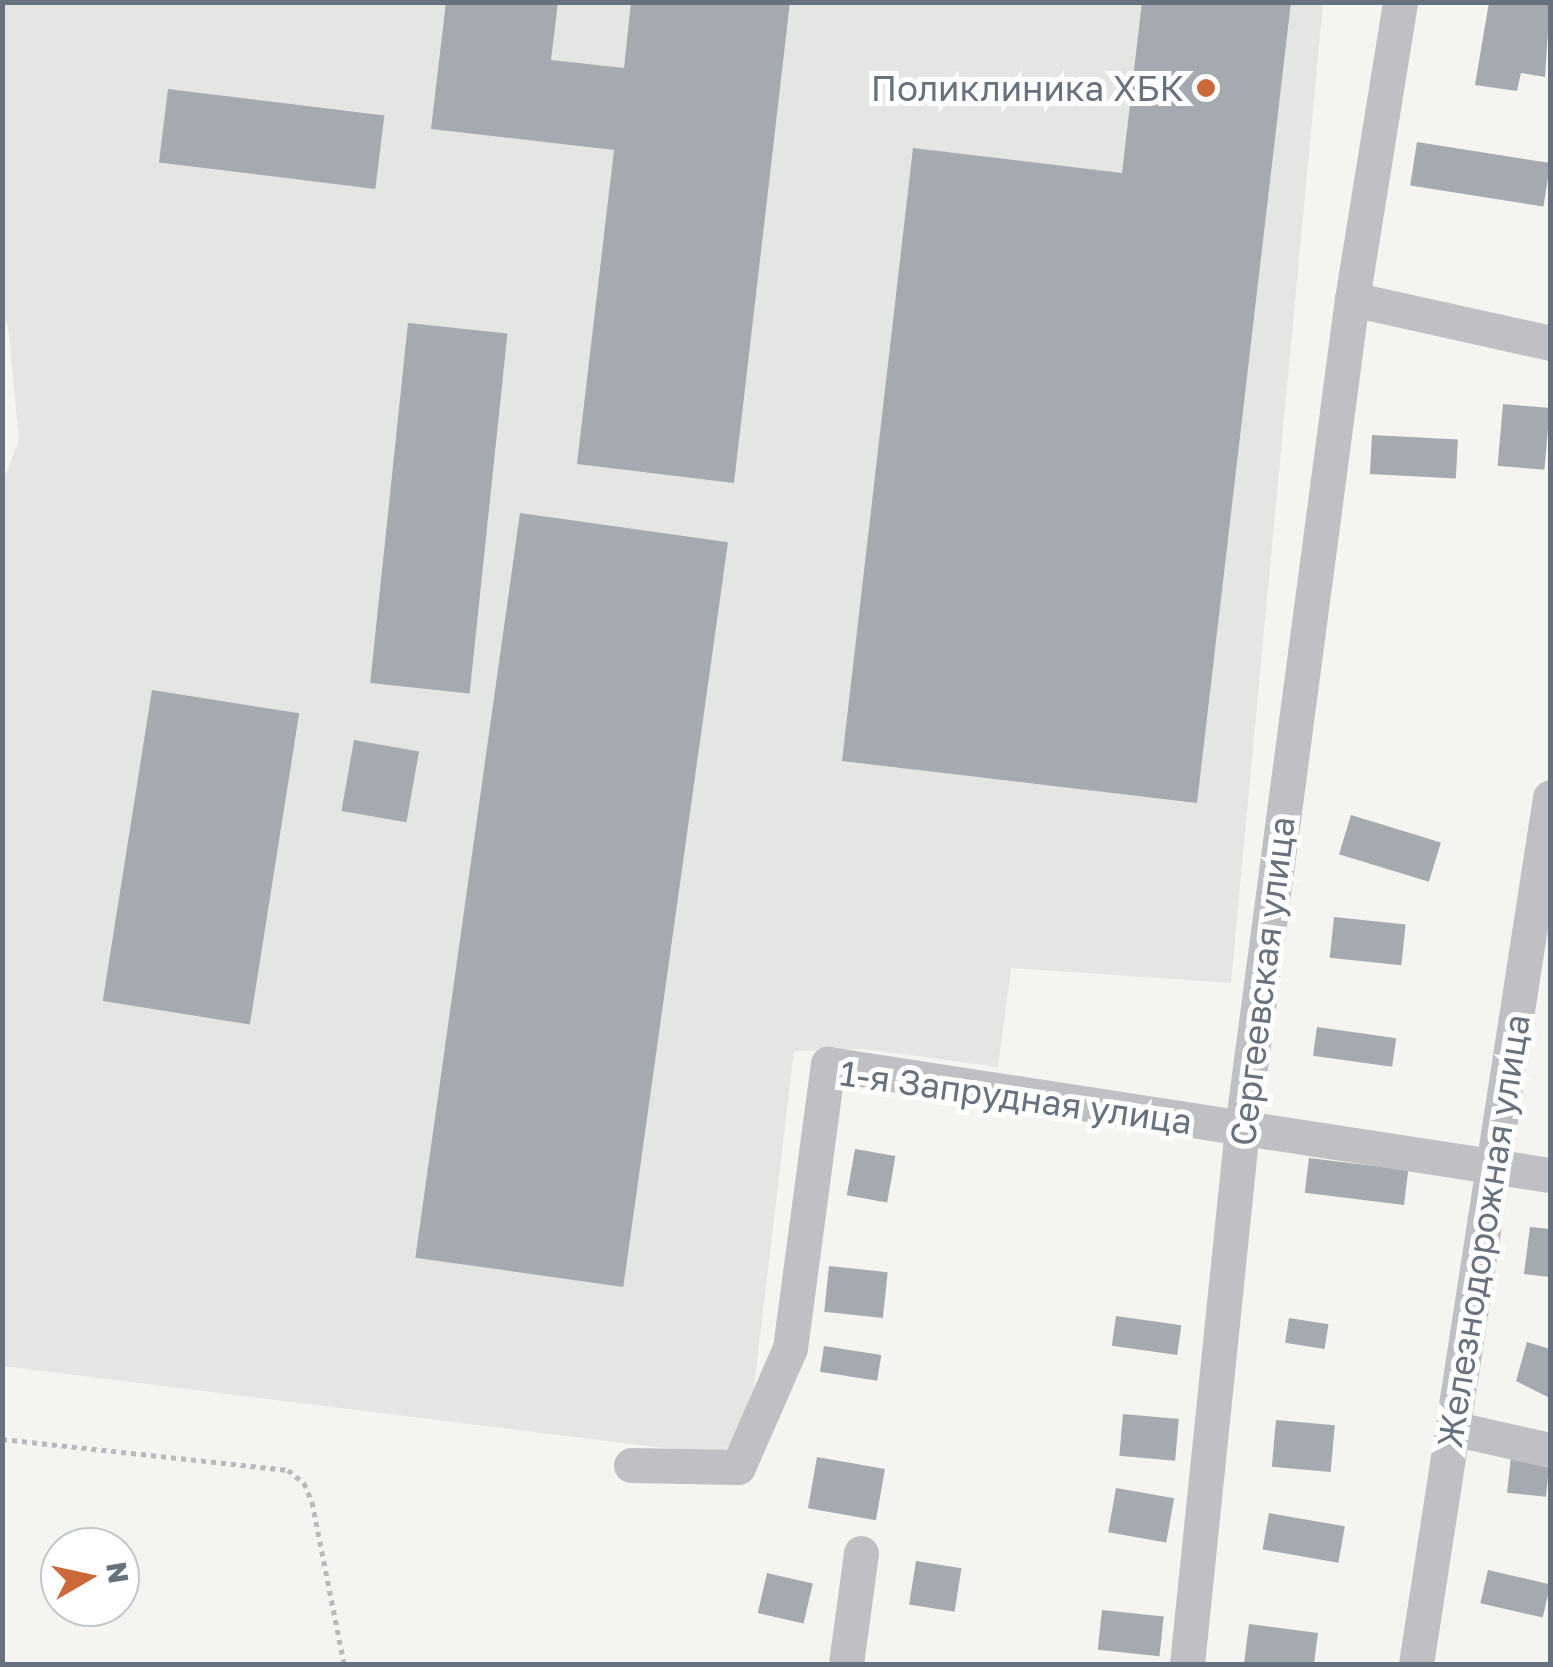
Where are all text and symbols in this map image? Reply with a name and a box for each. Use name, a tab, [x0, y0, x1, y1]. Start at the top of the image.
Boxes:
place label: Поликлиника ХБК	[871, 67, 1184, 109]
marker: Поликлиника ХБК	[1193, 75, 1219, 101]
street label: Сергеевская улица	[1221, 814, 1303, 1148]
street label: Железнодорожная улица	[1428, 1011, 1538, 1451]
street label: 1-я Запрудная улица	[837, 1051, 1195, 1143]
north arrow	[40, 1527, 140, 1627]
text: N	[100, 1559, 136, 1586]

